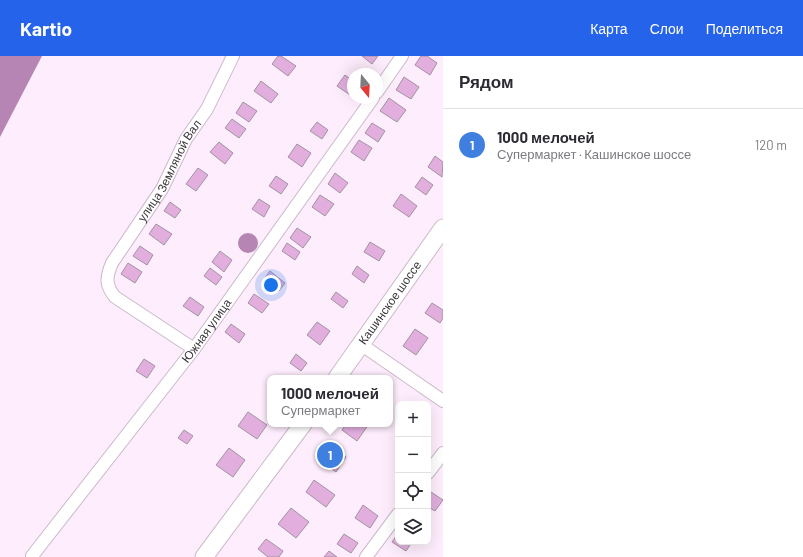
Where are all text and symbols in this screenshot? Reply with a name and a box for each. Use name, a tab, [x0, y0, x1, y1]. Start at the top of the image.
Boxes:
text: Kartio	[20, 17, 72, 40]
text: Карта	[590, 20, 628, 37]
text: Слои	[650, 20, 684, 37]
text: Поделиться	[706, 20, 783, 37]
north arrow	[347, 68, 383, 104]
text: Рядом	[459, 71, 514, 91]
street label: улица Земляной Вал	[134, 117, 203, 225]
text: 1000 мелочей	[497, 128, 595, 146]
text: 1	[470, 137, 474, 153]
text: 120 m	[755, 137, 787, 153]
text: Супермаркет · Кашинское шоссе	[497, 146, 691, 162]
street label: Кашинское шоссе	[355, 258, 424, 347]
your location	[261, 275, 281, 295]
street label: Южная улица	[178, 295, 234, 365]
popup	[267, 375, 393, 427]
text: 1000 мелочей	[281, 384, 379, 402]
map controls	[395, 401, 431, 545]
button: +	[395, 401, 431, 437]
text: Супермаркет	[281, 402, 360, 418]
button: −	[395, 437, 431, 473]
pin: 1	[317, 440, 343, 470]
button: locate	[395, 473, 431, 509]
button: layers	[395, 509, 431, 545]

